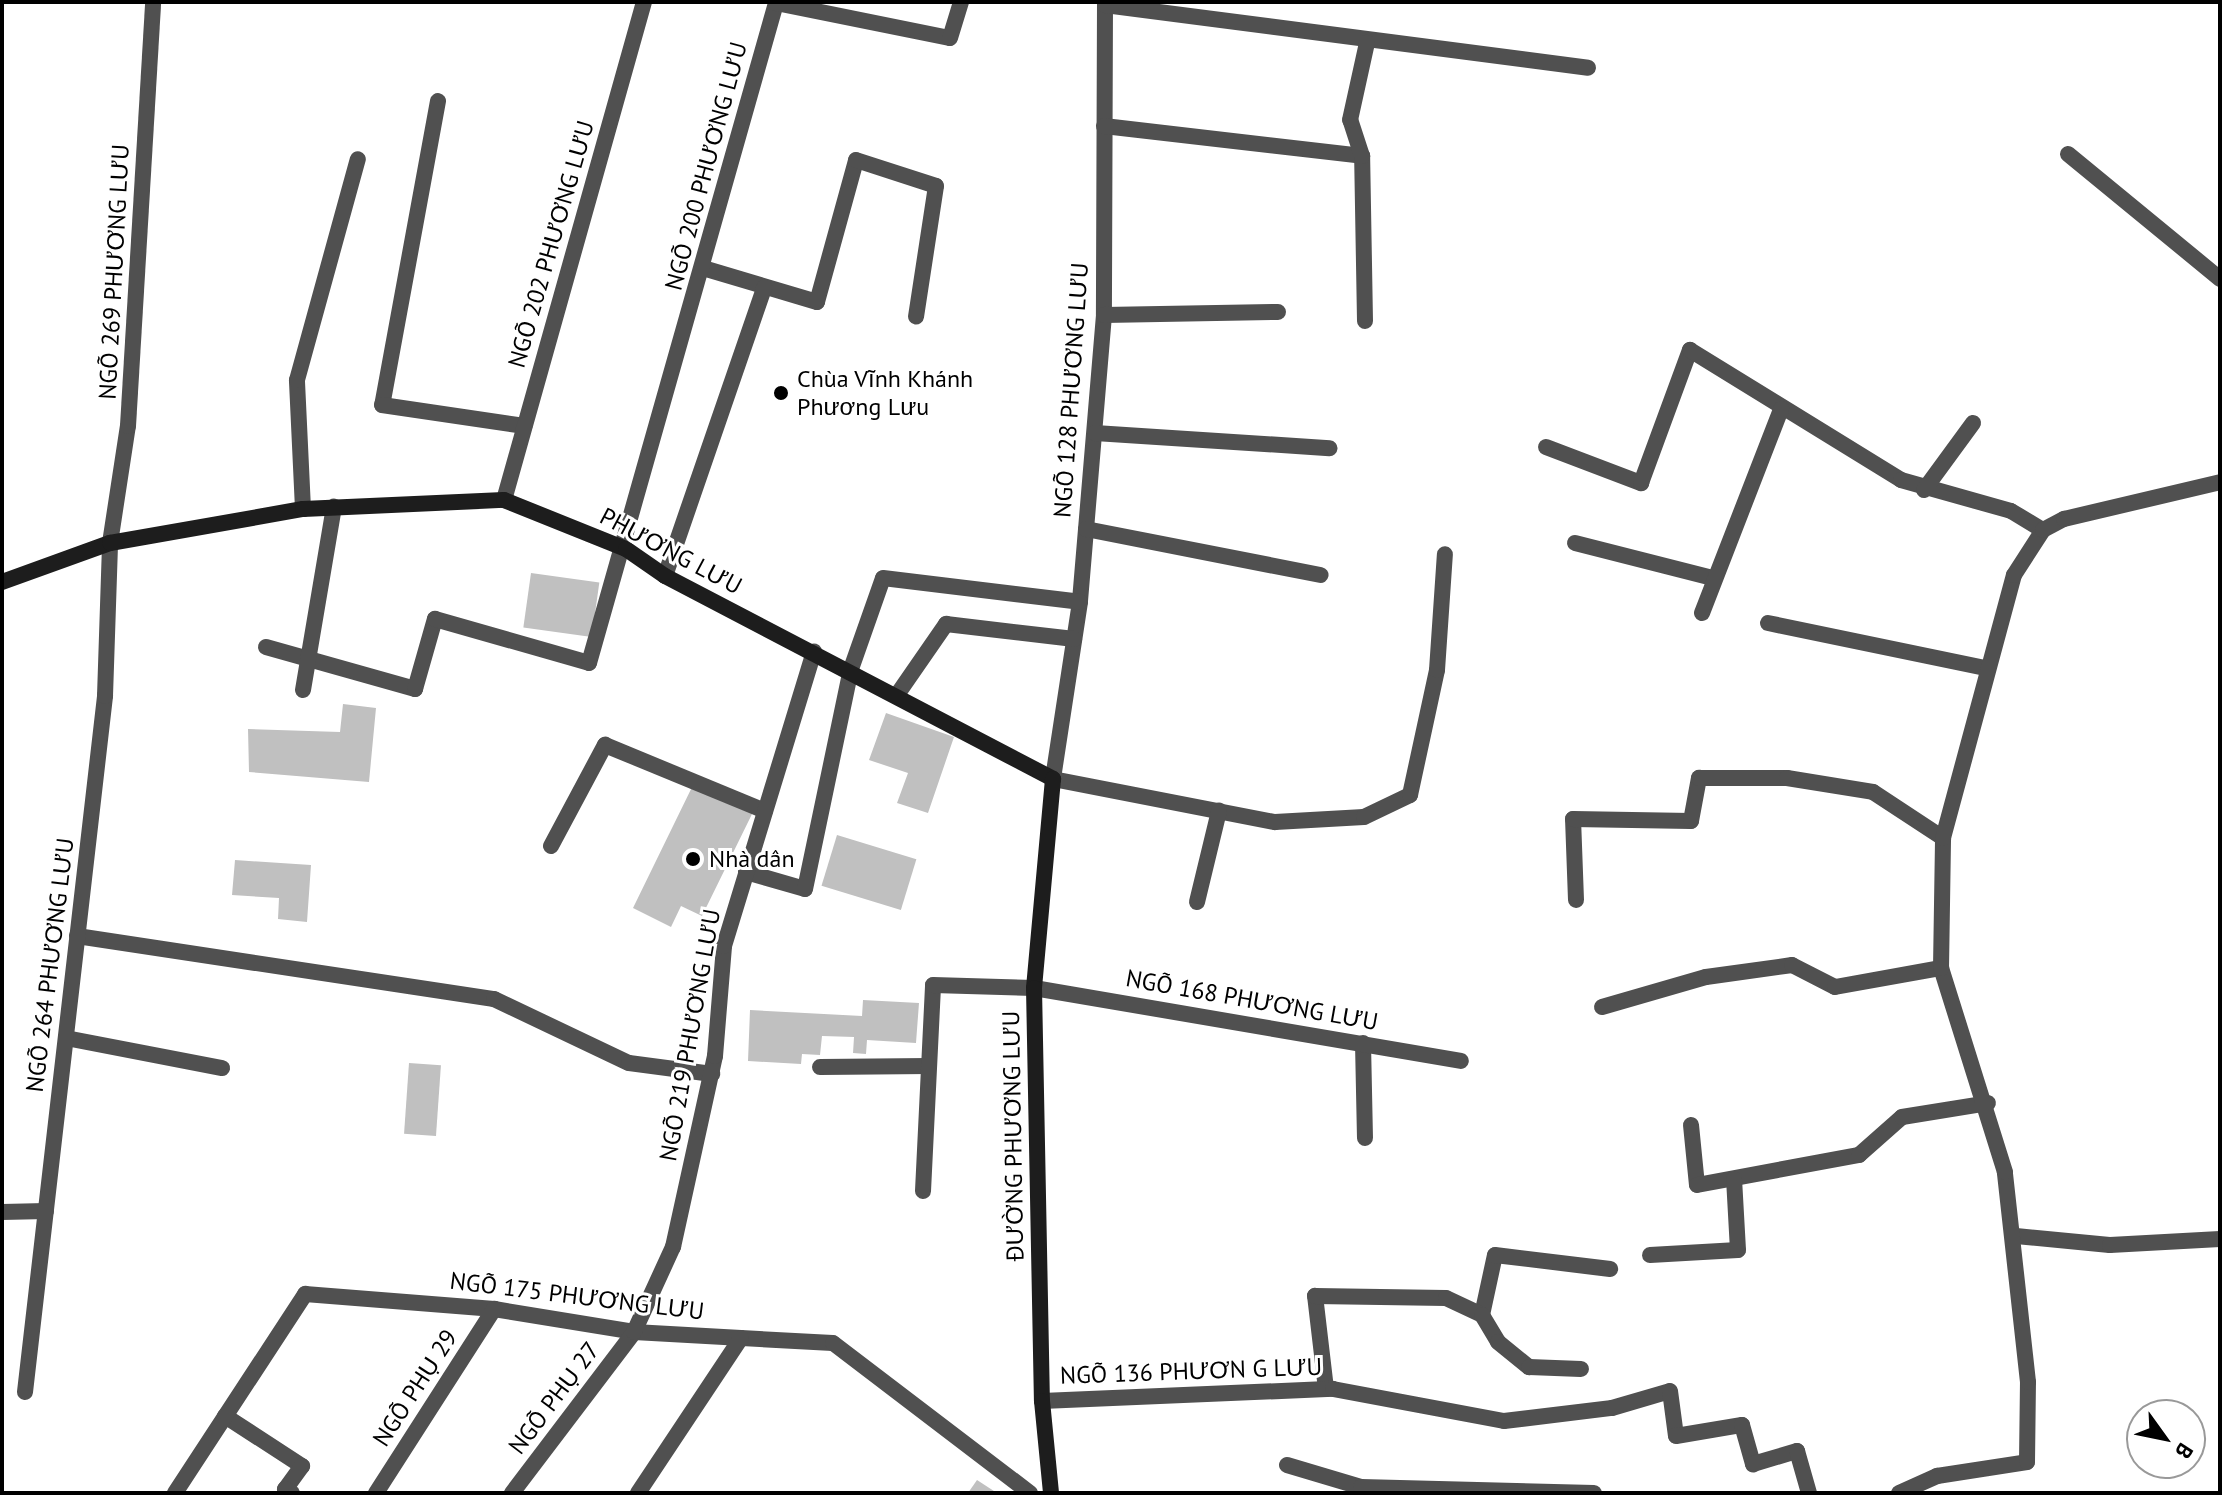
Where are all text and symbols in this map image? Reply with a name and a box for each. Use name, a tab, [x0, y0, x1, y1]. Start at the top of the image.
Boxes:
street label: NGÕ 200 PHƯƠNG LƯU	[659, 39, 753, 293]
street label: NGÕ 202 PHƯƠNG LƯU	[502, 117, 600, 371]
street label: NGÕ 269 PHƯƠNG LƯU	[93, 144, 135, 400]
street label: NGÕ 128 PHƯƠNG LƯU	[1048, 261, 1094, 519]
place label: Chùa Vĩnh Khánh Phương Lưu	[797, 365, 974, 421]
marker: Chùa Vĩnh Khánh Phương Lưu	[772, 384, 790, 402]
street label: PHƯƠNG LƯU	[595, 502, 747, 600]
street label: NGÕ 264 PHƯƠNG LƯU	[20, 836, 80, 1094]
place label: Nhà dân	[709, 845, 795, 873]
marker: Nhà dân	[684, 850, 702, 868]
street label: NGÕ 219 PHƯƠNG LƯU	[654, 907, 726, 1163]
street label: NGÕ 168 PHƯƠNG LƯU	[1124, 964, 1380, 1036]
street label: ĐƯỜNG PHƯƠNG LƯU	[996, 1011, 1030, 1261]
street label: NGÕ 175 PHƯƠNG LƯU	[448, 1266, 706, 1326]
street label: NGÕ PHỤ 29	[367, 1324, 463, 1452]
street label: NGÕ PHỤ 27	[502, 1336, 606, 1460]
street label: NGÕ 136 PHƯƠN G LƯU	[1060, 1352, 1322, 1390]
north arrow	[2126, 1399, 2206, 1479]
text: B	[2169, 1438, 2200, 1464]

